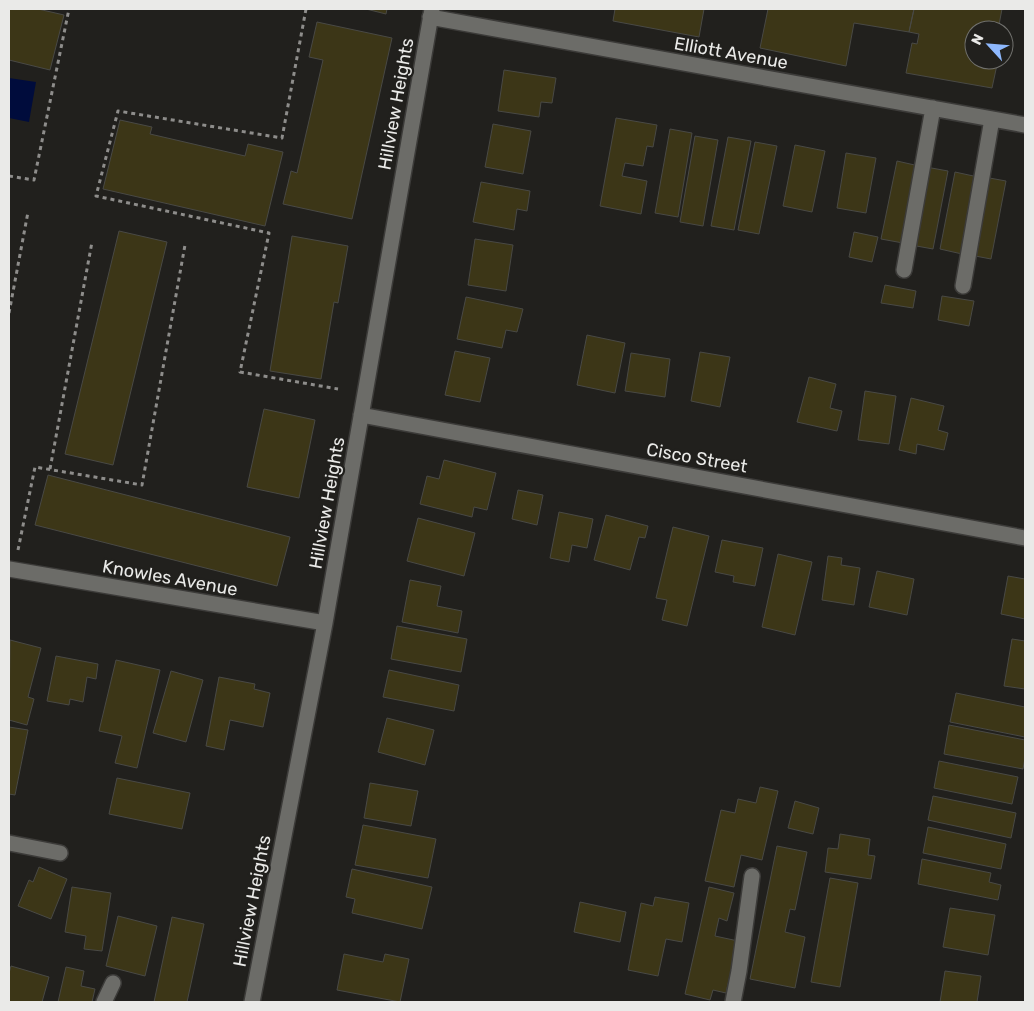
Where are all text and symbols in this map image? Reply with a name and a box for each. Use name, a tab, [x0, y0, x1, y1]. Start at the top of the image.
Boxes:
north arrow	[964, 20, 1014, 70]
text: N	[968, 31, 988, 48]
street label: Elliott Avenue	[672, 32, 790, 74]
street label: Hillview Heights	[374, 36, 418, 172]
street label: Hillview Heights	[305, 435, 349, 571]
street label: Cisco Street	[645, 438, 749, 478]
street label: Knowles Avenue	[101, 555, 239, 601]
street label: Hillview Heights	[228, 833, 276, 969]

